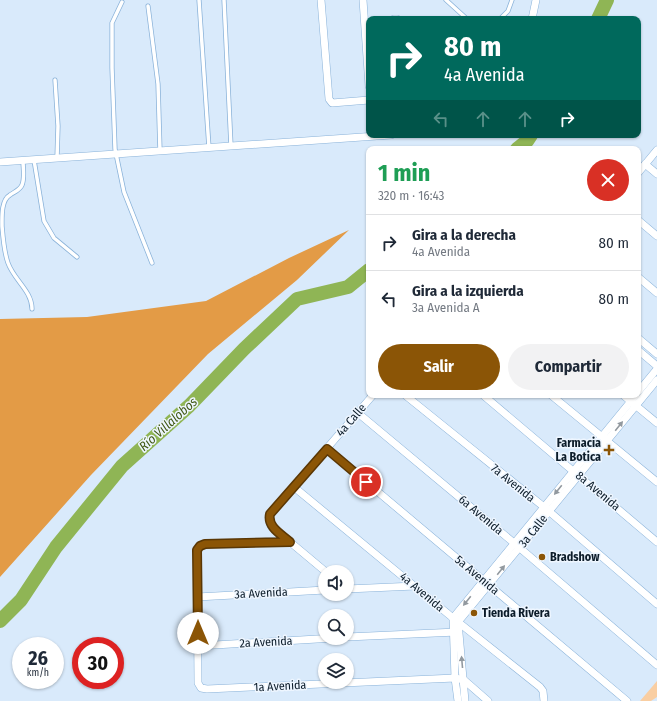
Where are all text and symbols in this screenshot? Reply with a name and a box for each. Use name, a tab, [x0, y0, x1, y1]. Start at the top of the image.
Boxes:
text: 80 m	[444, 30, 501, 63]
icon: right	[378, 32, 430, 84]
text: 4a Avenida	[444, 64, 525, 86]
icon: left	[430, 108, 452, 130]
icon: ahead	[472, 108, 494, 130]
icon: ahead	[514, 108, 536, 130]
icon: right	[556, 108, 578, 130]
text: 1 min	[378, 159, 430, 187]
button: close	[587, 159, 629, 201]
text: 320 m · 16:43	[378, 188, 444, 203]
text: Gira a la derecha	[412, 226, 516, 244]
icon: right	[378, 232, 400, 254]
text: 80 m	[599, 234, 629, 252]
text: 4a Avenida	[412, 244, 470, 259]
text: Gira a la izquierda	[412, 282, 524, 300]
icon: left	[378, 288, 400, 310]
text: 80 m	[599, 290, 629, 308]
text: 3a Avenida A	[412, 300, 480, 315]
button: Salir	[378, 344, 500, 390]
button: Compartir	[508, 344, 629, 390]
water label: Río Villalobos	[136, 394, 200, 454]
street label: 4a Calle	[333, 401, 369, 439]
one-way arrow	[614, 421, 623, 432]
place label: Farmacia La Botica	[555, 436, 601, 464]
marker: Farmacia La Botica	[604, 445, 614, 455]
street label: 7a Avenida	[488, 461, 538, 505]
pin	[349, 465, 383, 499]
street label: 8a Avenida	[573, 468, 623, 514]
icon: arrive	[355, 471, 377, 493]
one-way arrow	[553, 485, 562, 496]
street label: 6a Avenida	[456, 492, 506, 538]
street label: 3a Calle	[516, 512, 550, 550]
place label: Bradshow	[550, 550, 600, 564]
street label: 5a Avenida	[452, 552, 502, 598]
marker: Bradshow	[537, 552, 547, 562]
map controls	[318, 565, 354, 689]
button: sound	[318, 565, 354, 601]
one-way arrow	[496, 565, 505, 575]
street label: 4a Avenida	[397, 569, 447, 615]
street label: 3a Avenida	[234, 585, 288, 601]
one-way arrow	[462, 596, 471, 607]
place label: Tienda Rivera	[482, 606, 550, 620]
marker: Tienda Rivera	[469, 608, 479, 618]
button: search	[318, 609, 354, 645]
position arrow	[177, 612, 219, 654]
street label: 2a Avenida	[239, 634, 293, 650]
speed limit sign: 30	[72, 637, 124, 689]
text: 26	[28, 646, 48, 670]
button: layers	[318, 653, 354, 689]
one-way arrow	[459, 656, 465, 668]
text: km/h	[27, 667, 49, 679]
street label: 1a Avenida	[253, 678, 307, 694]

